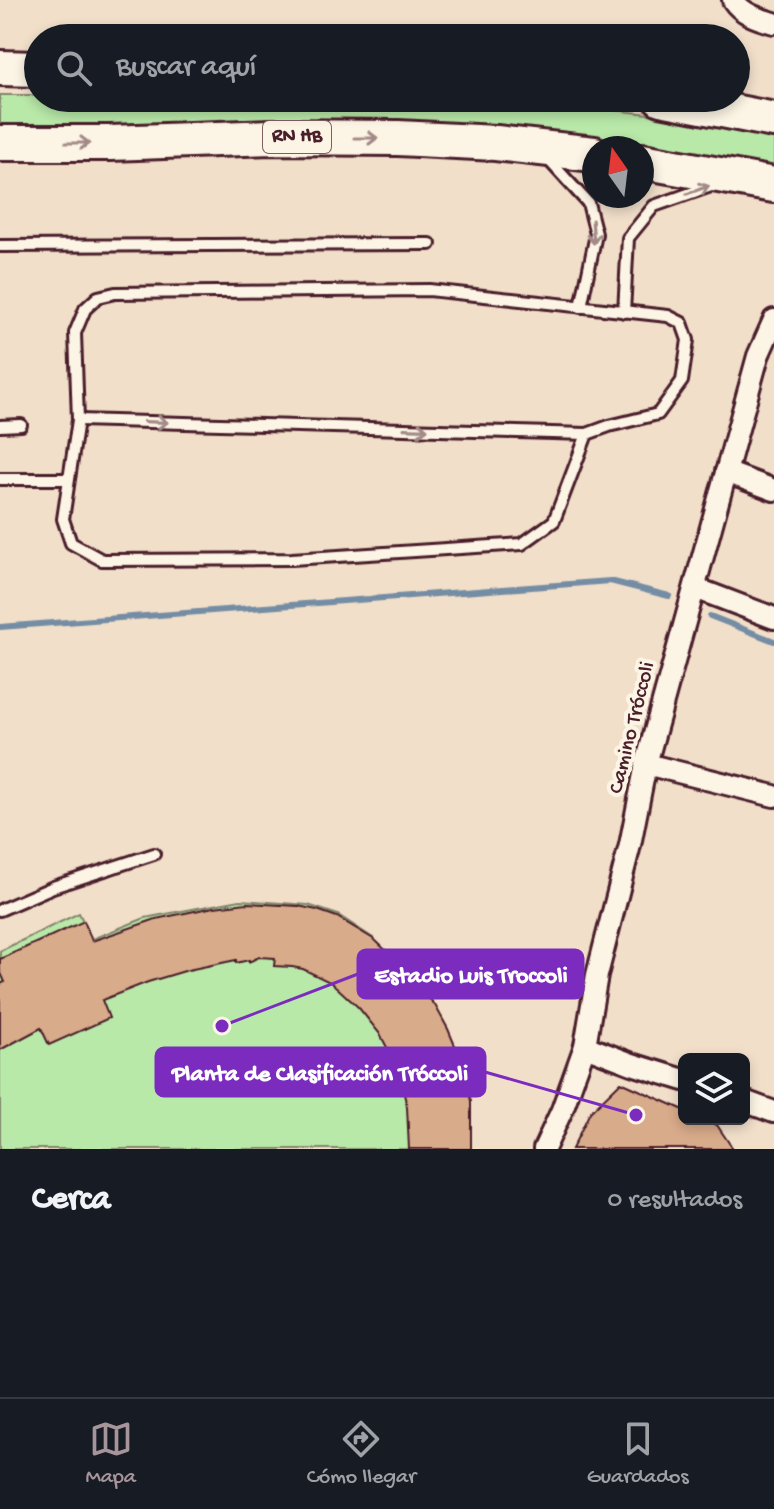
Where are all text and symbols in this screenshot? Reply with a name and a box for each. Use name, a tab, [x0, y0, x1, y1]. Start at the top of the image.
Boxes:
search box	[24, 24, 750, 112]
icon: search	[52, 46, 96, 90]
text: Buscar aquí	[116, 51, 256, 86]
road number: RN HB	[263, 121, 331, 153]
one-way arrow	[352, 130, 379, 146]
one-way arrow	[64, 135, 91, 151]
north arrow	[582, 136, 654, 208]
one-way arrow	[686, 182, 710, 196]
one-way arrow	[586, 218, 601, 244]
one-way arrow	[142, 414, 169, 430]
one-way arrow	[402, 422, 429, 437]
street label: Camino Tróccoli	[604, 659, 662, 797]
callout: Estadio Luis Troccoli	[358, 950, 583, 998]
text: Estadio Luis Troccoli	[374, 963, 568, 992]
callout: Planta de Clasificación Tróccoli	[156, 1048, 485, 1096]
map controls	[678, 1053, 750, 1125]
button: layers	[678, 1053, 750, 1125]
text: Planta de Clasificación Tróccoli	[170, 1061, 468, 1090]
text: Cerca	[32, 1181, 110, 1221]
text: 0 resultados	[608, 1186, 742, 1217]
tab: Mapa	[85, 1417, 136, 1491]
tab: Cómo llegar	[307, 1417, 416, 1491]
tab: Guardados	[587, 1417, 689, 1491]

